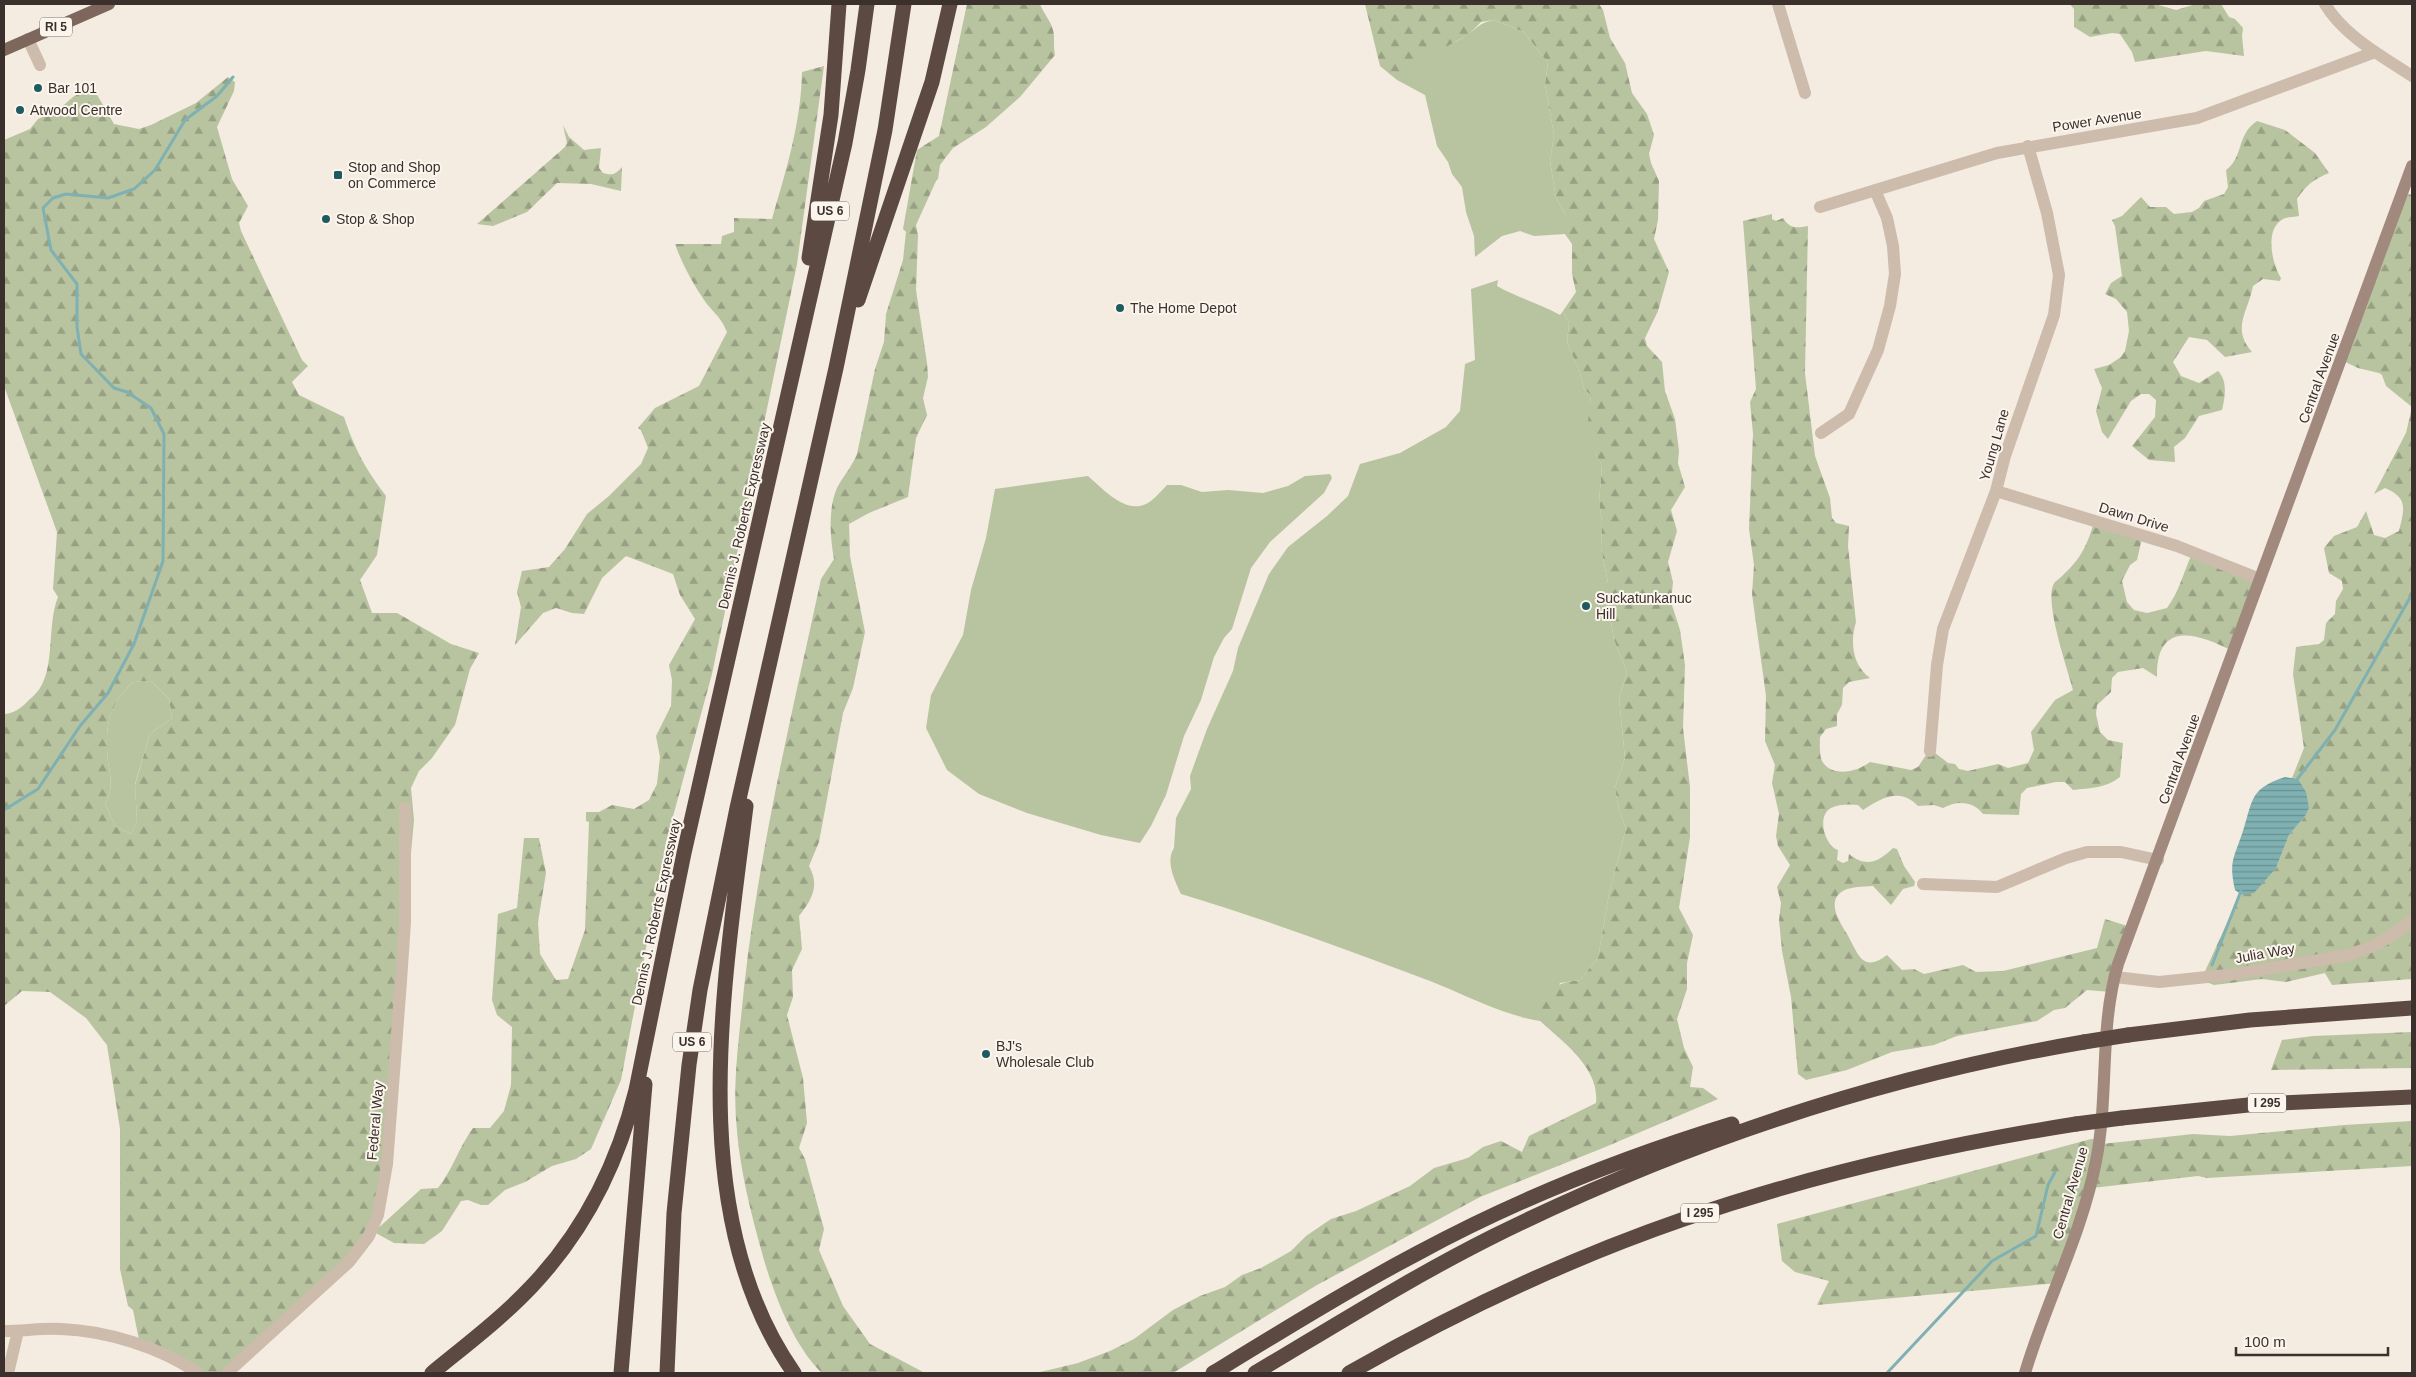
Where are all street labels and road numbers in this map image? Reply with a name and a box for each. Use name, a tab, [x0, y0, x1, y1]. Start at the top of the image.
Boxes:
road number: RI 5	[40, 18, 72, 36]
street label: Power Avenue	[2051, 105, 2143, 135]
road number: US 6	[811, 202, 849, 220]
street label: Central Avenue	[2295, 330, 2343, 426]
street label: Young Lane	[1976, 407, 2012, 483]
street label: Dennis J. Roberts Expressway	[715, 421, 773, 611]
street label: Dawn Drive	[2097, 499, 2171, 535]
street label: Central Avenue	[2155, 711, 2203, 807]
street label: Dennis J. Roberts Expressway	[628, 817, 684, 1007]
street label: Julia Way	[2234, 940, 2296, 966]
road number: US 6	[673, 1032, 711, 1052]
street label: Federal Way	[364, 1081, 386, 1161]
road number: I 295	[2248, 1094, 2286, 1112]
street label: Central Avenue	[2049, 1145, 2091, 1241]
road number: I 295	[1681, 1204, 1719, 1222]

